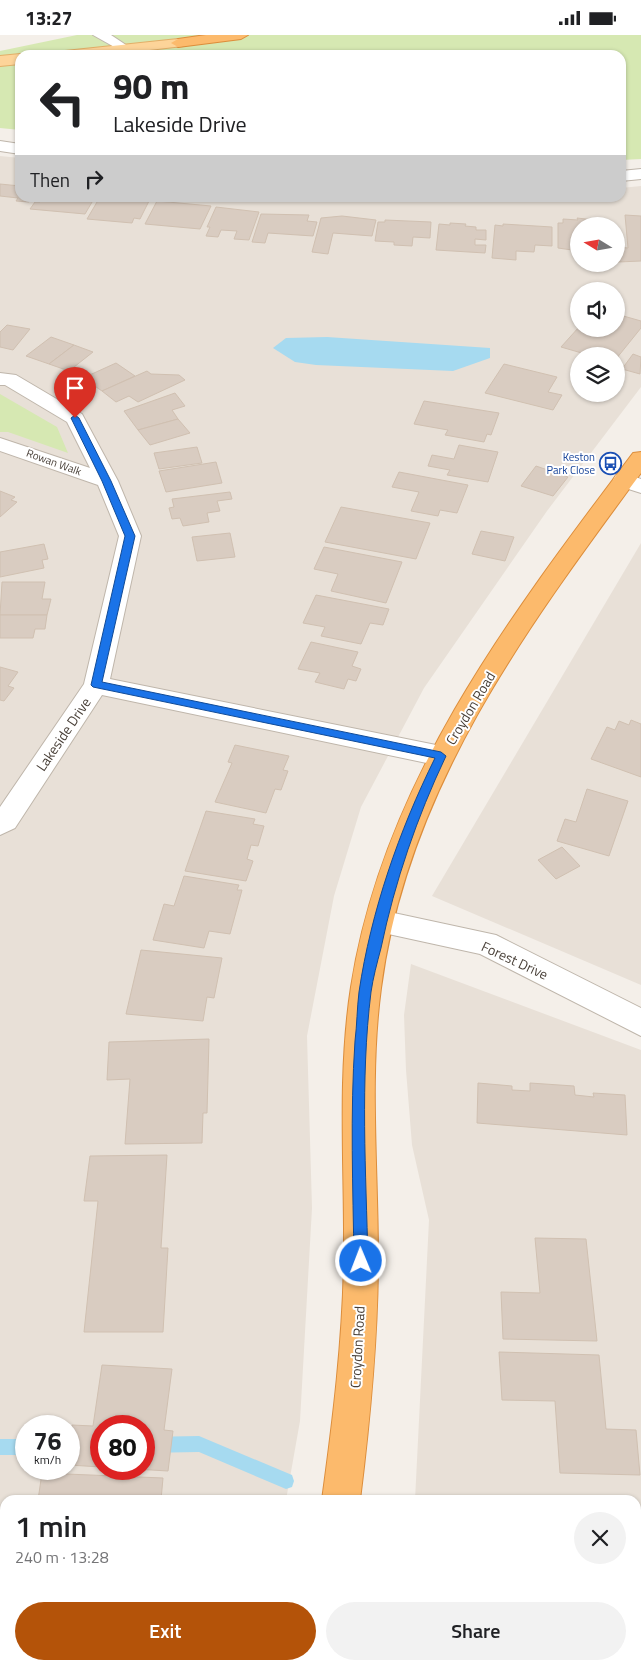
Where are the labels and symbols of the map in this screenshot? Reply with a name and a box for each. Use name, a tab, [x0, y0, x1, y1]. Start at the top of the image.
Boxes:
north arrow	[570, 217, 625, 273]
pin	[54, 367, 96, 418]
street label: Rowan Walk	[24, 445, 84, 480]
place label: Keston Park Close	[547, 449, 595, 478]
bus stop icon: Keston Park Close	[599, 451, 623, 475]
street label: Croydon Road	[440, 668, 500, 748]
street label: Lakeside Drive	[31, 693, 95, 775]
street label: Forest Drive	[478, 935, 552, 985]
position arrow	[334, 1234, 386, 1286]
street label: Croydon Road	[344, 1306, 370, 1388]
speed limit sign: 80	[90, 1415, 155, 1480]

